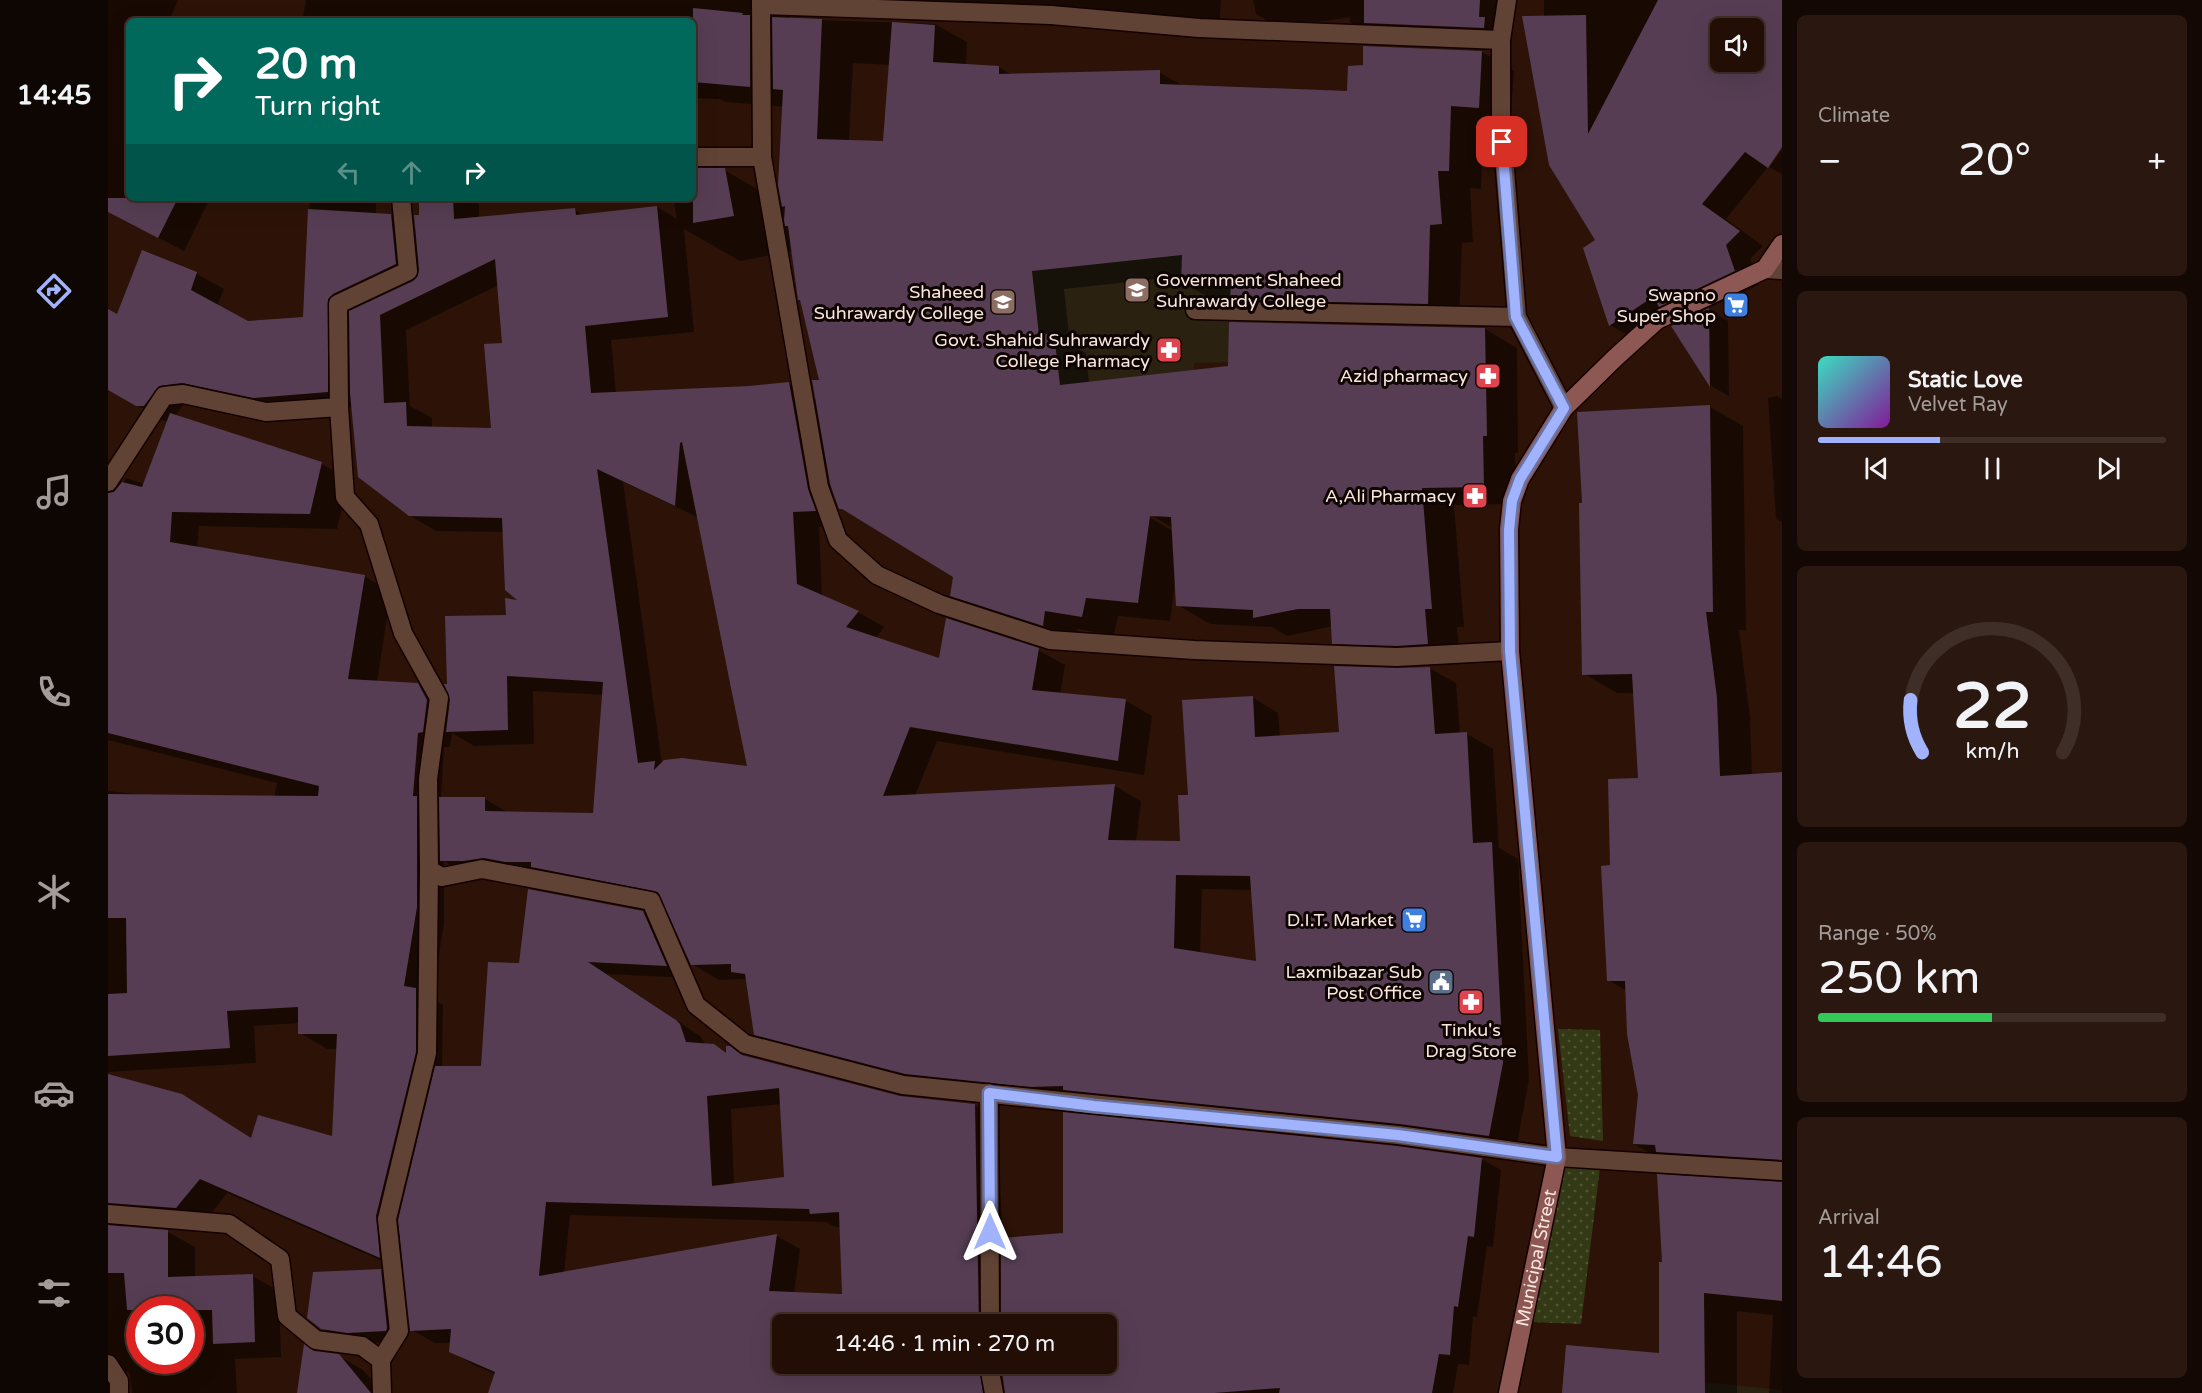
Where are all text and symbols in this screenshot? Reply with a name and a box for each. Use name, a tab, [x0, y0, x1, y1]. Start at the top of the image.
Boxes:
map controls	[1710, 18, 1764, 72]
button: sound	[1710, 18, 1764, 72]
text: 20 m	[255, 39, 357, 90]
icon: right	[156, 42, 234, 120]
text: 14:45	[17, 79, 91, 112]
text: Turn right	[255, 90, 381, 123]
text: Climate	[1818, 104, 1890, 128]
pin	[1476, 116, 1527, 167]
icon: arrive	[1485, 125, 1518, 158]
text: 20°	[1958, 134, 2031, 188]
text: −	[1818, 142, 1842, 181]
text: +	[2147, 142, 2166, 181]
icon: left	[332, 156, 365, 189]
icon: ahead	[395, 156, 428, 189]
icon: right	[458, 156, 491, 189]
place label: Government Shaheed Suhrawardy College	[1156, 269, 1342, 312]
icon: directions	[33, 270, 75, 312]
school or university icon: Government Shaheed Suhrawardy College	[1122, 275, 1152, 305]
place label: Shaheed Suhrawardy College	[814, 281, 984, 324]
place label: Swapno Super Shop	[1617, 284, 1716, 327]
school or university icon: Shaheed Suhrawardy College	[988, 287, 1018, 317]
supermarket icon: Swapno Super Shop	[1721, 290, 1751, 320]
place label: Govt. Shahid Suhrawardy College Pharmacy	[934, 329, 1150, 372]
pharmacy icon: Govt. Shahid Suhrawardy College Pharmacy	[1154, 335, 1184, 365]
pharmacy icon: Azid pharmacy	[1473, 361, 1503, 391]
place label: Azid pharmacy	[1340, 365, 1468, 387]
text: Static Love	[1908, 367, 2023, 393]
text: Velvet Ray	[1908, 393, 2008, 417]
icon: previous	[1860, 452, 1893, 485]
icon: pause	[1976, 452, 2009, 485]
icon: next	[2092, 452, 2125, 485]
icon: music	[33, 471, 75, 513]
pharmacy icon: A,Ali Pharmacy	[1460, 481, 1490, 511]
place label: A,Ali Pharmacy	[1325, 485, 1456, 507]
icon: phone	[33, 671, 75, 713]
text: 22	[1953, 671, 2031, 746]
text: km/h	[1965, 739, 2019, 765]
icon: climate	[33, 871, 75, 913]
supermarket icon: D.I.T. Market	[1399, 905, 1429, 935]
place label: D.I.T. Market	[1287, 909, 1394, 931]
text: Range · 50%	[1818, 922, 1937, 946]
text: 250 km	[1818, 952, 1980, 1006]
place label: Laxmibazar Sub Post Office	[1285, 961, 1422, 1004]
public building icon: Laxmibazar Sub Post Office	[1426, 967, 1456, 997]
pharmacy icon: Tinku's Drag Store	[1456, 987, 1486, 1017]
place label: Tinku's Drag Store	[1425, 1019, 1517, 1062]
icon: car	[33, 1072, 75, 1114]
street label: Municipal Street	[1511, 1187, 1561, 1329]
position arrow	[958, 1200, 1022, 1264]
text: Arrival	[1818, 1206, 1880, 1230]
text: 14:46	[1818, 1236, 1943, 1290]
icon: filters	[33, 1272, 75, 1314]
speed limit sign: 30	[126, 1296, 204, 1374]
text: 14:46 · 1 min · 270 m	[834, 1331, 1055, 1357]

